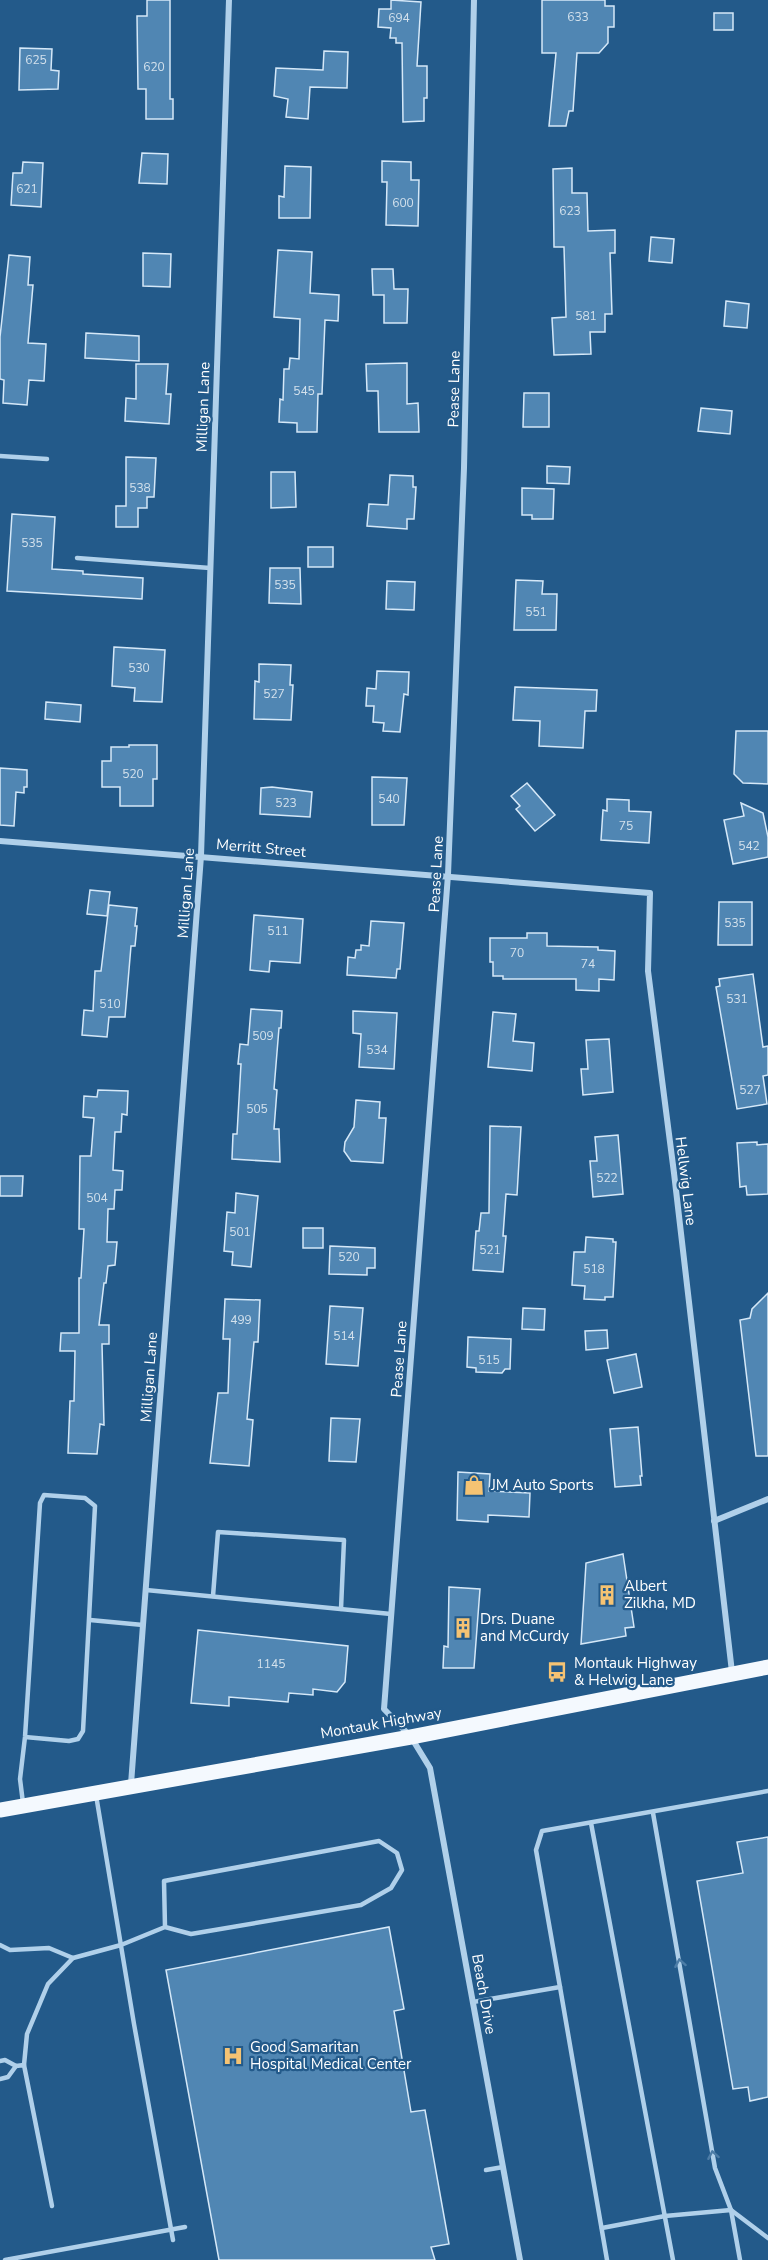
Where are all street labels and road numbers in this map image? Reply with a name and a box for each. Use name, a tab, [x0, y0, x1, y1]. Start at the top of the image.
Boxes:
street label: Pease Lane	[443, 350, 465, 428]
street label: Milligan Lane	[191, 361, 215, 453]
street label: Merritt Street	[215, 834, 308, 862]
street label: Pease Lane	[424, 835, 448, 913]
street label: Milligan Lane	[173, 847, 199, 939]
street label: Hellwig Lane	[671, 1135, 701, 1227]
street label: Pease Lane	[386, 1320, 412, 1398]
street label: Milligan Lane	[136, 1331, 162, 1423]
street label: Montauk Highway	[319, 1702, 444, 1744]
street label: Beach Drive	[467, 1952, 501, 2036]

